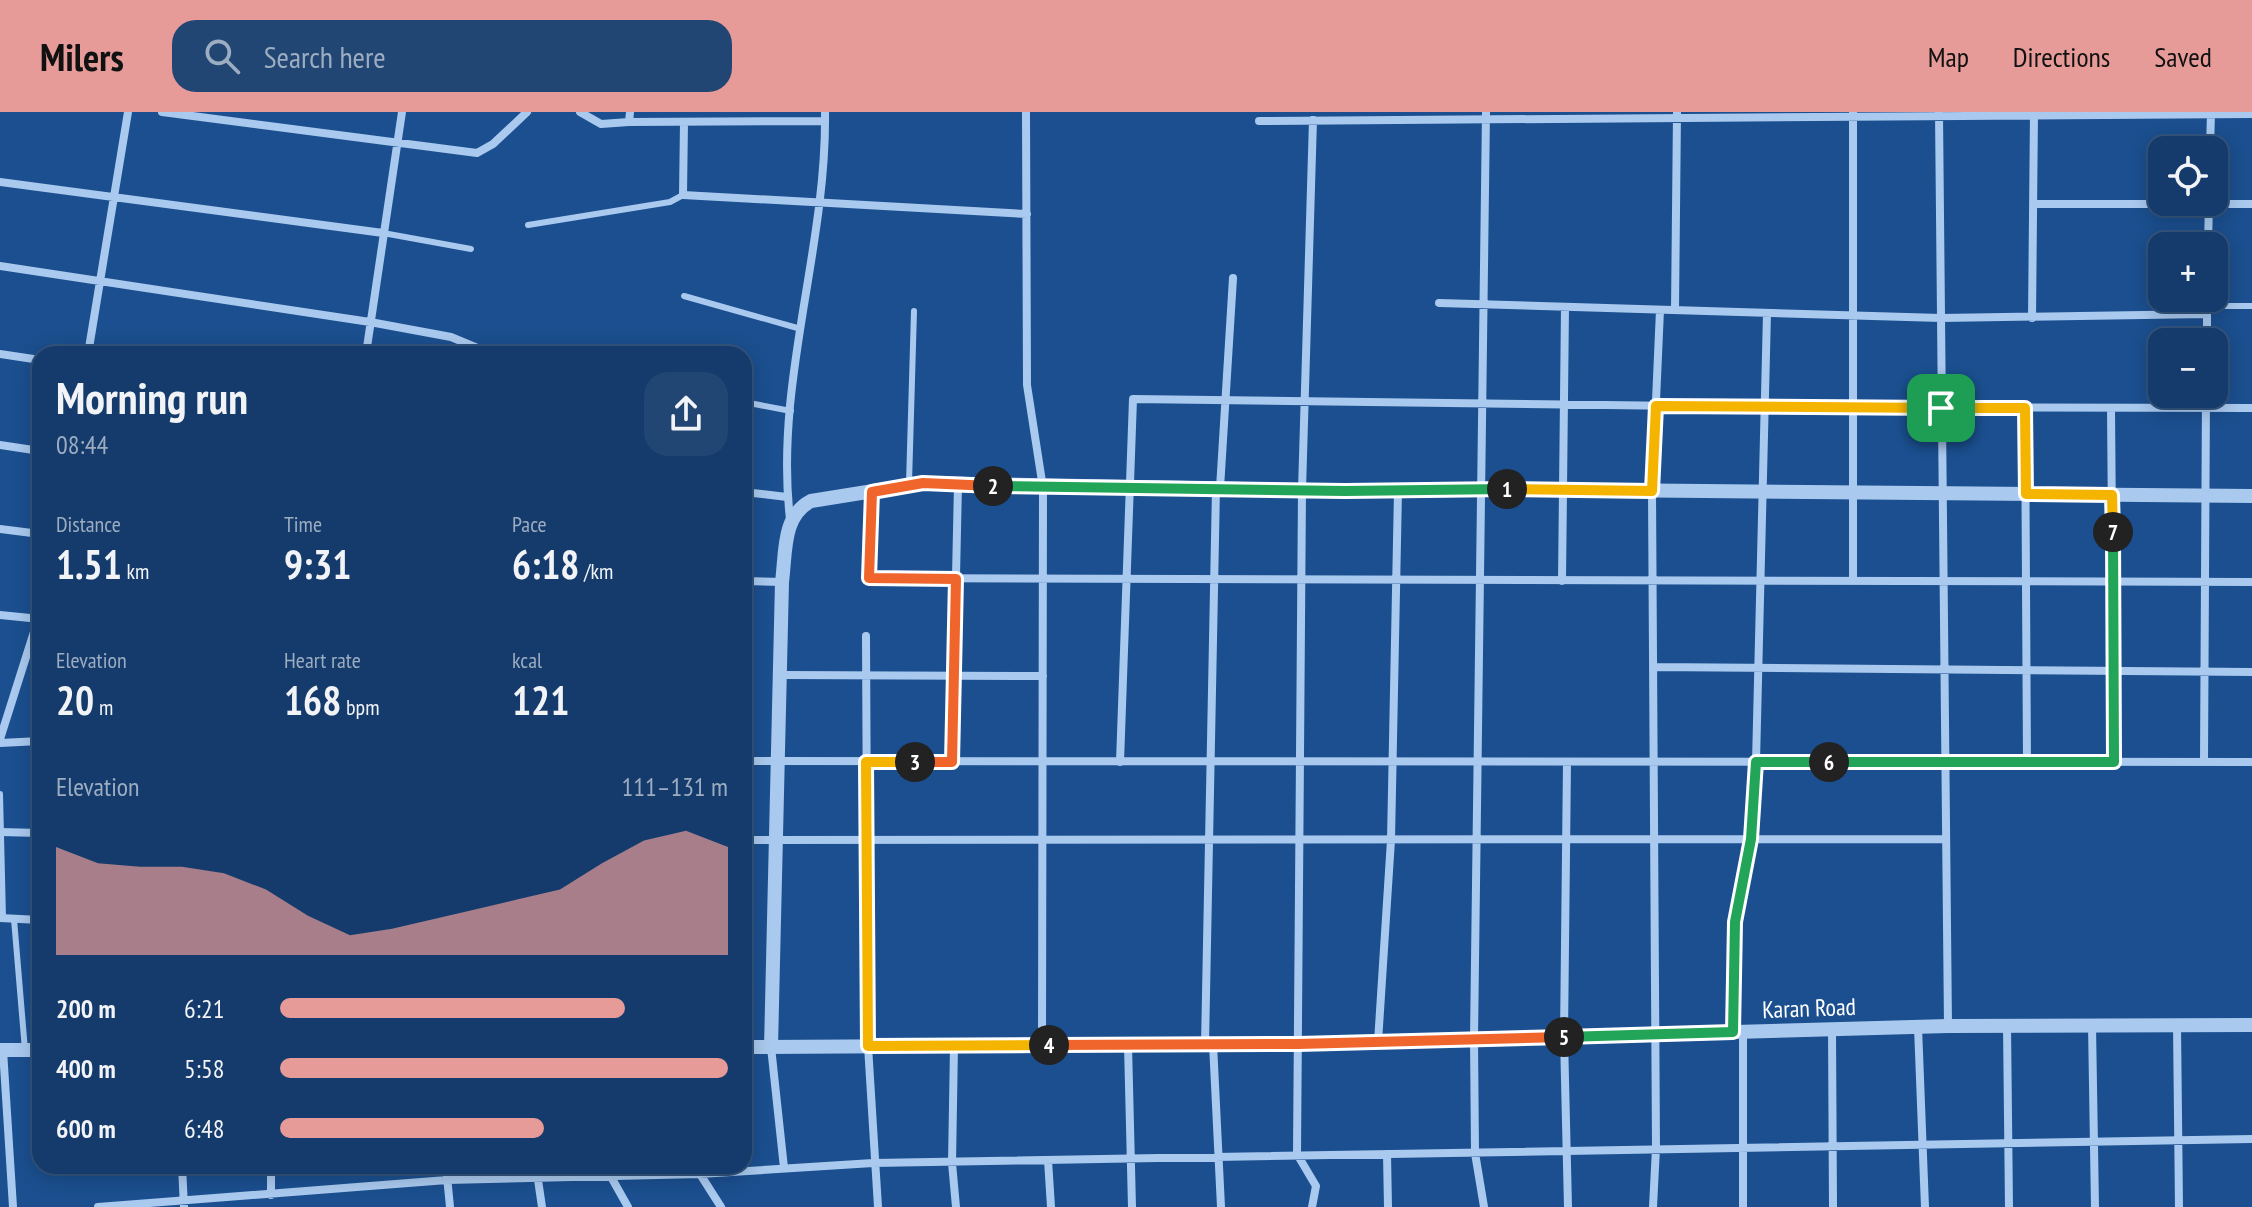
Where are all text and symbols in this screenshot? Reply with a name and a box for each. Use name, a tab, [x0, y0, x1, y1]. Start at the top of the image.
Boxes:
search box	[172, 20, 732, 92]
text: Milers	[40, 32, 124, 81]
icon: search	[200, 34, 244, 78]
text: Search here	[264, 37, 386, 76]
text: Map	[1928, 38, 1969, 75]
text: Directions	[2013, 38, 2110, 75]
text: Saved	[2154, 38, 2212, 75]
map controls	[2148, 136, 2228, 408]
button: locate	[2148, 136, 2228, 216]
button: +	[2148, 232, 2228, 312]
button: −	[2148, 328, 2228, 408]
text: Morning run	[56, 369, 248, 426]
button: share	[644, 372, 728, 456]
pin	[1907, 374, 1975, 442]
icon: arrive	[1919, 386, 1963, 430]
text: 08:44	[56, 428, 108, 461]
pin: 2	[973, 466, 1013, 506]
pin: 1	[1487, 469, 1527, 509]
text: 2	[988, 472, 998, 500]
text: 1	[1502, 475, 1512, 503]
text: Distance	[56, 510, 121, 538]
text: Time	[284, 510, 322, 538]
text: Pace	[512, 510, 547, 538]
pin: 7	[2093, 512, 2133, 552]
text: 7	[2108, 518, 2118, 546]
text: 1.51	[56, 538, 122, 590]
text: 9:31	[284, 538, 351, 590]
text: 6:18	[512, 538, 579, 590]
text: km	[122, 557, 149, 585]
text: /km	[579, 557, 613, 585]
text: Elevation	[56, 646, 127, 674]
text: Heart rate	[284, 646, 361, 674]
text: kcal	[512, 646, 542, 674]
text: 20	[56, 674, 94, 726]
text: 168	[284, 674, 341, 726]
text: 121	[512, 674, 569, 726]
text: m	[94, 693, 113, 721]
text: bpm	[341, 693, 379, 721]
pin: 3	[895, 742, 935, 782]
pin: 6	[1809, 742, 1849, 782]
text: 3	[910, 748, 920, 776]
text: 6	[1824, 748, 1834, 776]
text: Elevation	[56, 770, 139, 803]
text: 111–131 m	[622, 770, 728, 803]
street label: Karan Road	[1762, 991, 1856, 1025]
text: 200 m	[56, 992, 116, 1025]
text: 6:21	[184, 992, 224, 1025]
pin: 5	[1544, 1017, 1584, 1057]
text: 5	[1559, 1023, 1569, 1051]
pin: 4	[1029, 1025, 1069, 1065]
text: 4	[1044, 1031, 1054, 1059]
text: 400 m	[56, 1052, 116, 1085]
text: 5:58	[184, 1052, 224, 1085]
text: 600 m	[56, 1112, 116, 1145]
text: 6:48	[184, 1112, 224, 1145]

